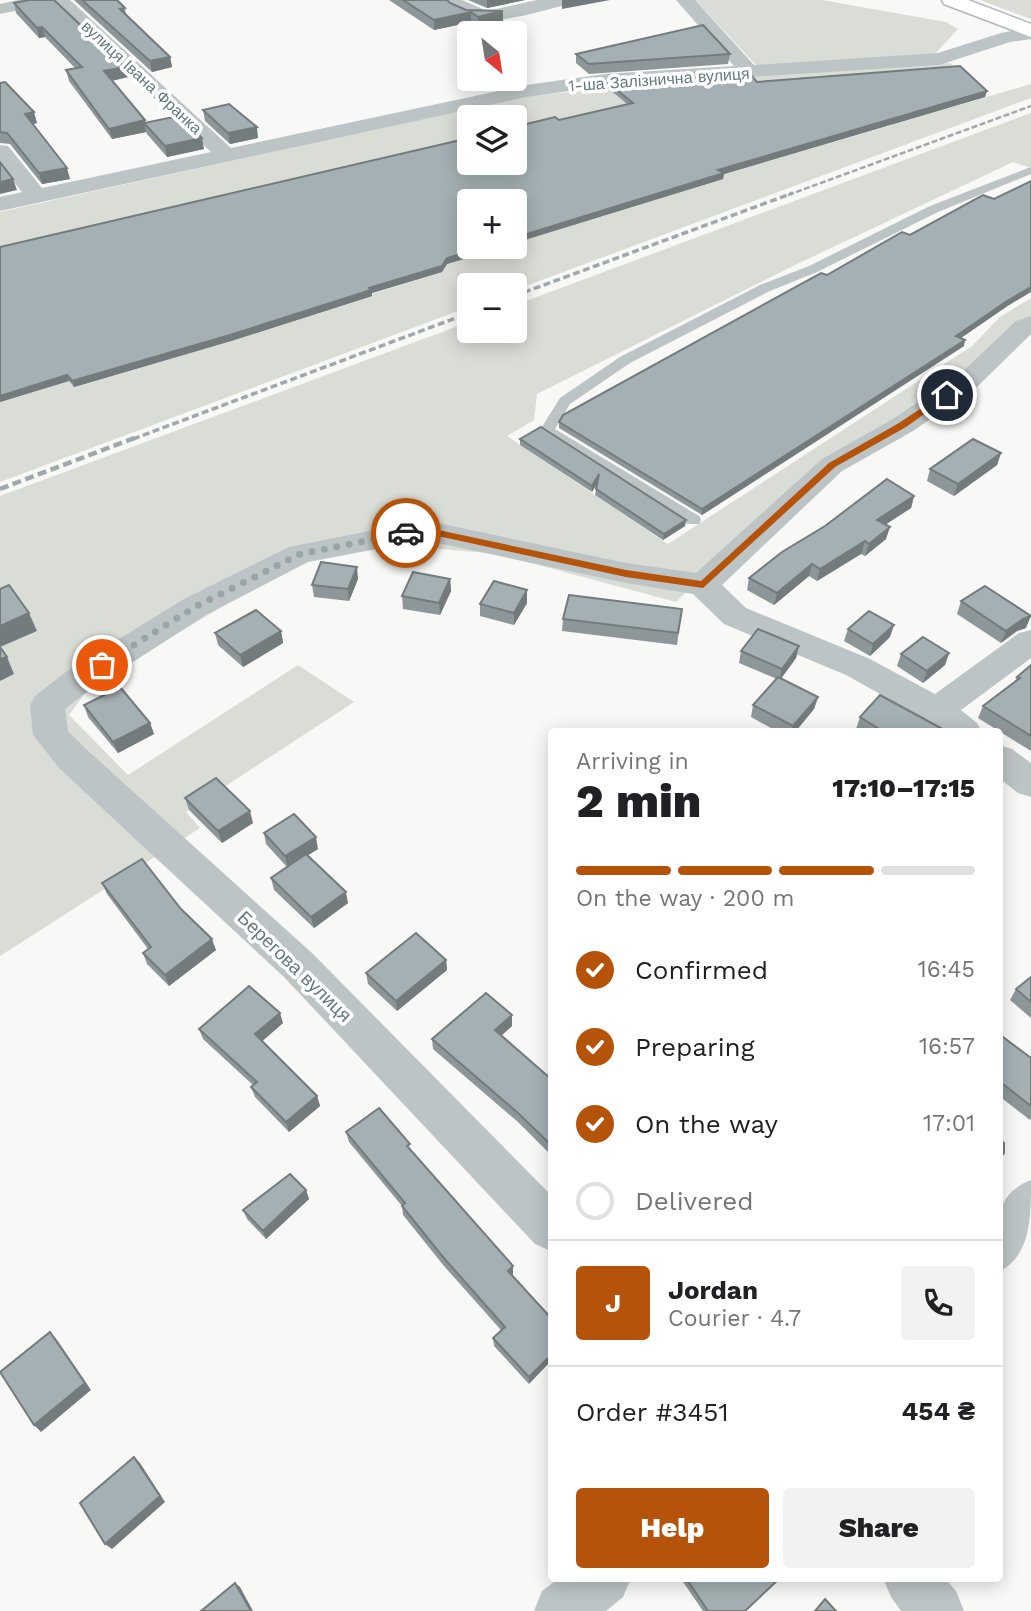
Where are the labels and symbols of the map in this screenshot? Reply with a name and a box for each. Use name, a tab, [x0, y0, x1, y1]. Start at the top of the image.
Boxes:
street label: вулиця Івана Франка	[78, 17, 206, 138]
north arrow	[457, 21, 527, 91]
street label: 1-ша Залізнична вулиця	[568, 64, 750, 95]
pin	[917, 365, 977, 425]
courier	[371, 498, 441, 568]
pin	[72, 635, 132, 695]
street label: Берегова вулиця	[233, 906, 357, 1027]

